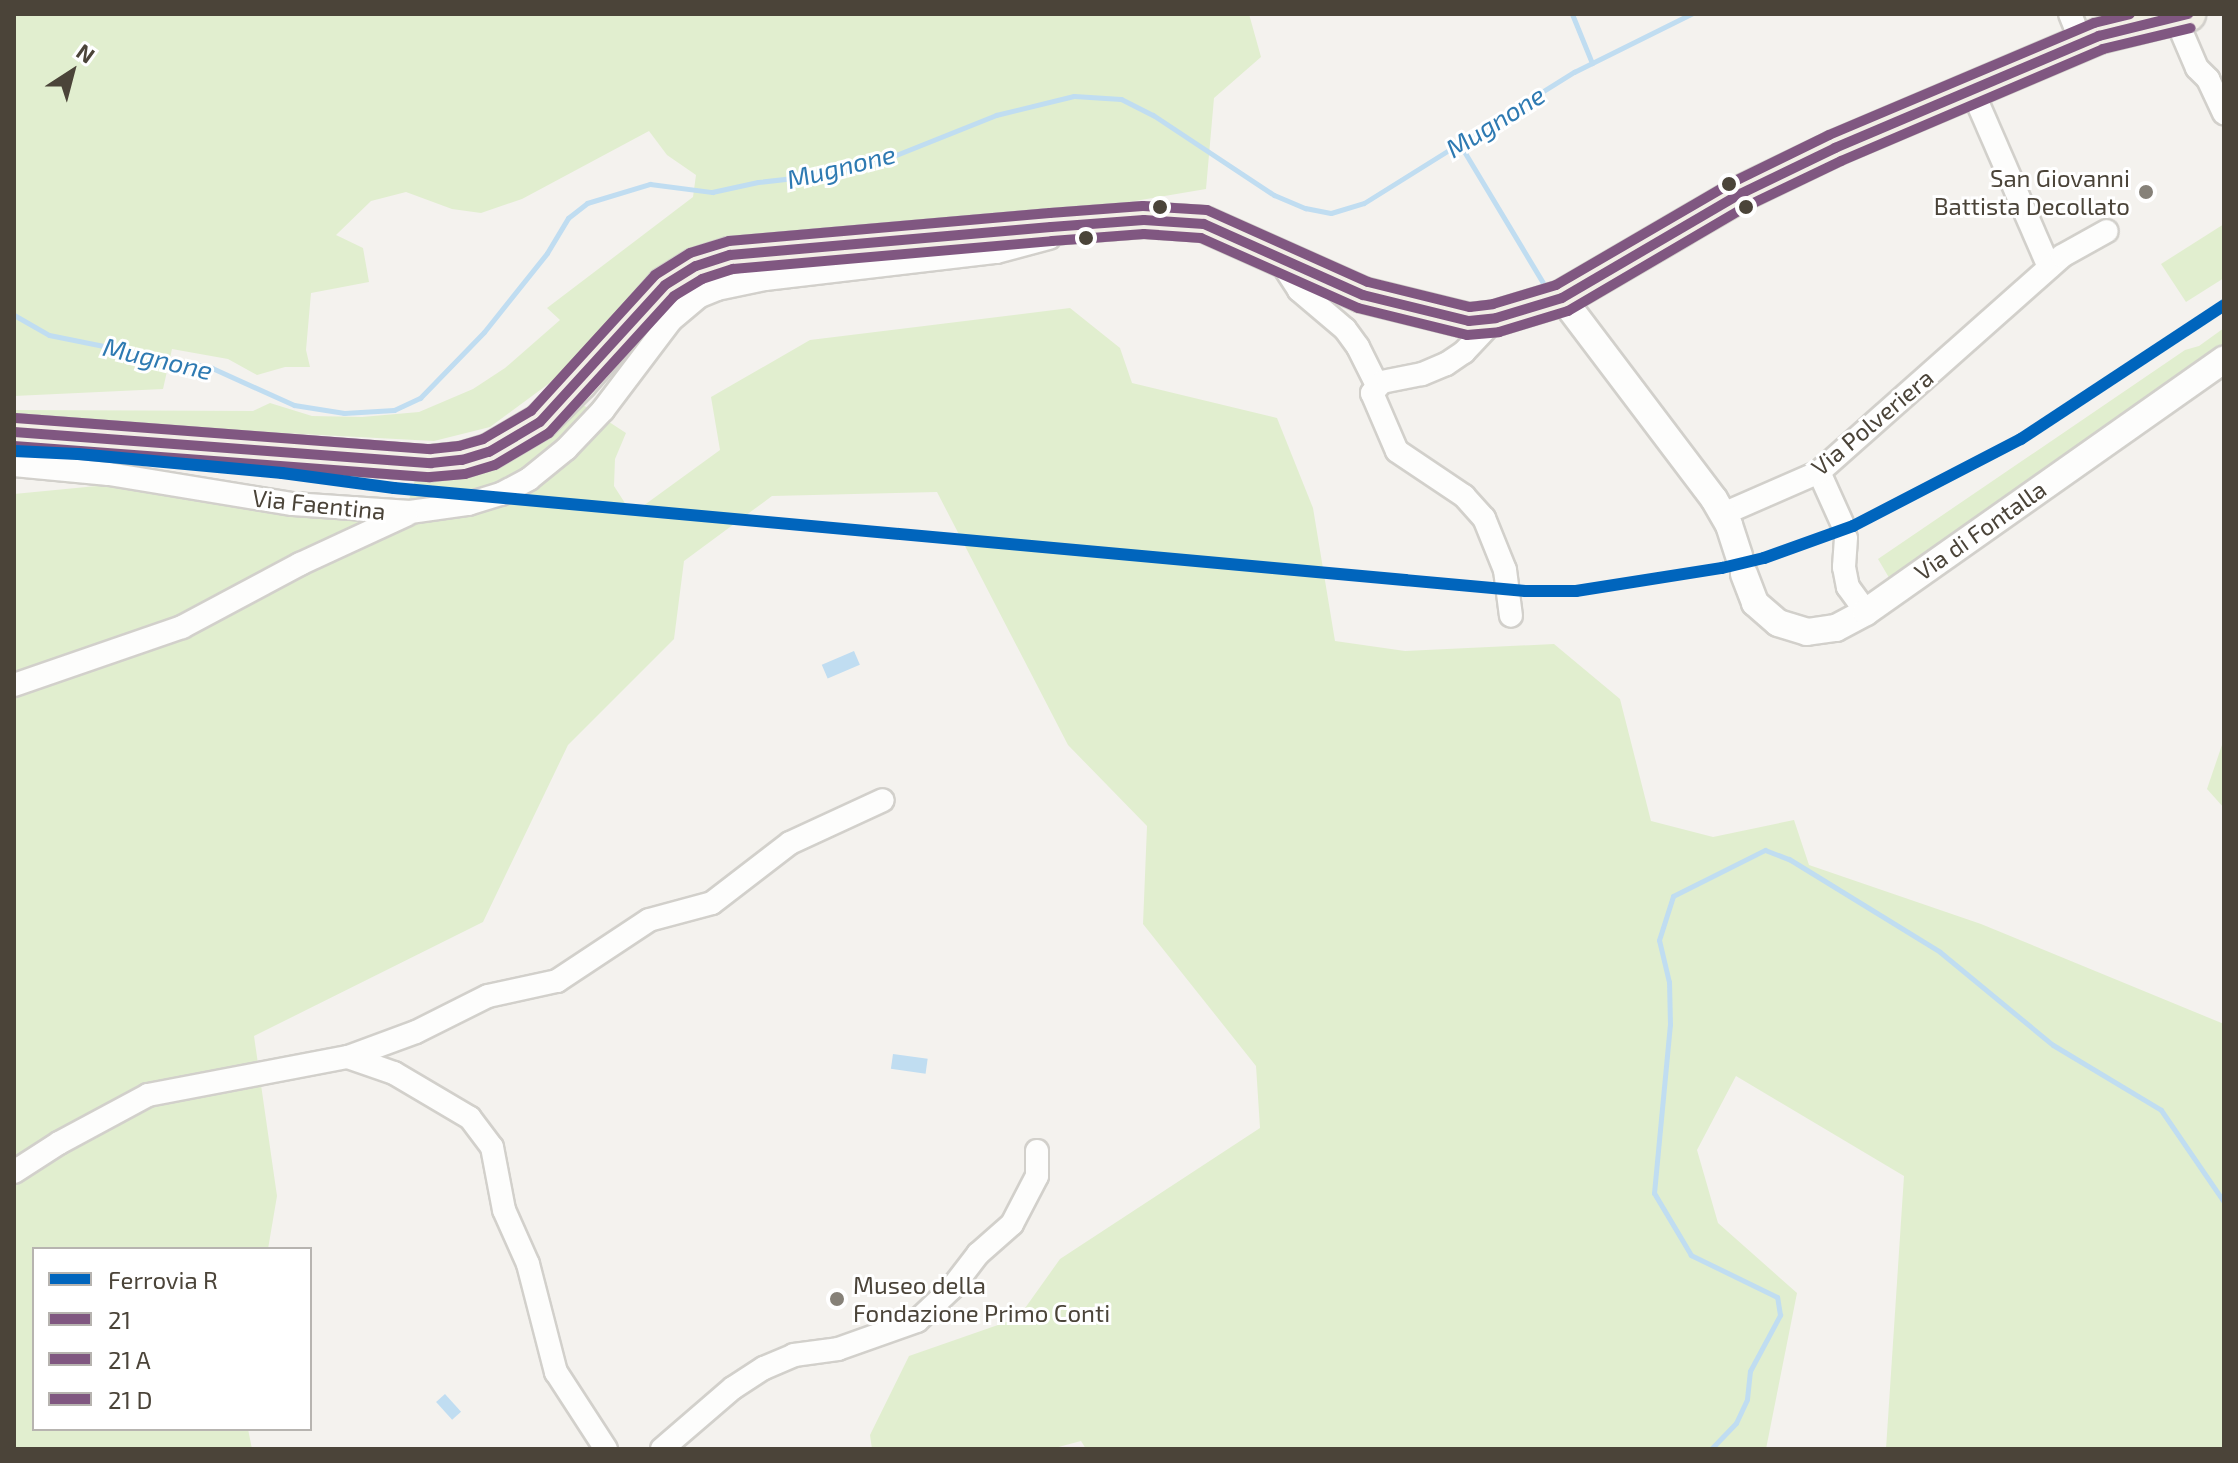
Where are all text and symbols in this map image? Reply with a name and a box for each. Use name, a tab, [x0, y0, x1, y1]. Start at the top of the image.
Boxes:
north arrow	[32, 32, 112, 112]
text: N	[72, 37, 100, 68]
water label: Mugnone	[1440, 78, 1550, 164]
water label: Mugnone	[783, 137, 899, 195]
place label: San Giovanni Battista Decollato	[1934, 164, 2130, 220]
unlabelled marker	[1721, 176, 1737, 192]
marker: San Giovanni Battista Decollato	[2137, 183, 2155, 201]
unlabelled marker	[1152, 199, 1168, 215]
unlabelled marker	[1738, 199, 1754, 215]
unlabelled marker	[1078, 230, 1094, 246]
water label: Mugnone	[100, 330, 216, 386]
street label: Via Polveriera	[1805, 363, 1939, 481]
street label: Via di Fontalla	[1909, 474, 2051, 586]
street label: Via Faentina	[251, 483, 387, 525]
legend	[32, 1247, 312, 1431]
text: Ferrovia R	[108, 1265, 218, 1294]
place label: Museo della Fondazione Primo Conti	[853, 1271, 1110, 1327]
marker: Museo della Fondazione Primo Conti	[828, 1290, 846, 1308]
text: 21	[108, 1305, 131, 1334]
text: 21 A	[108, 1345, 151, 1374]
text: 21 D	[108, 1385, 152, 1414]

